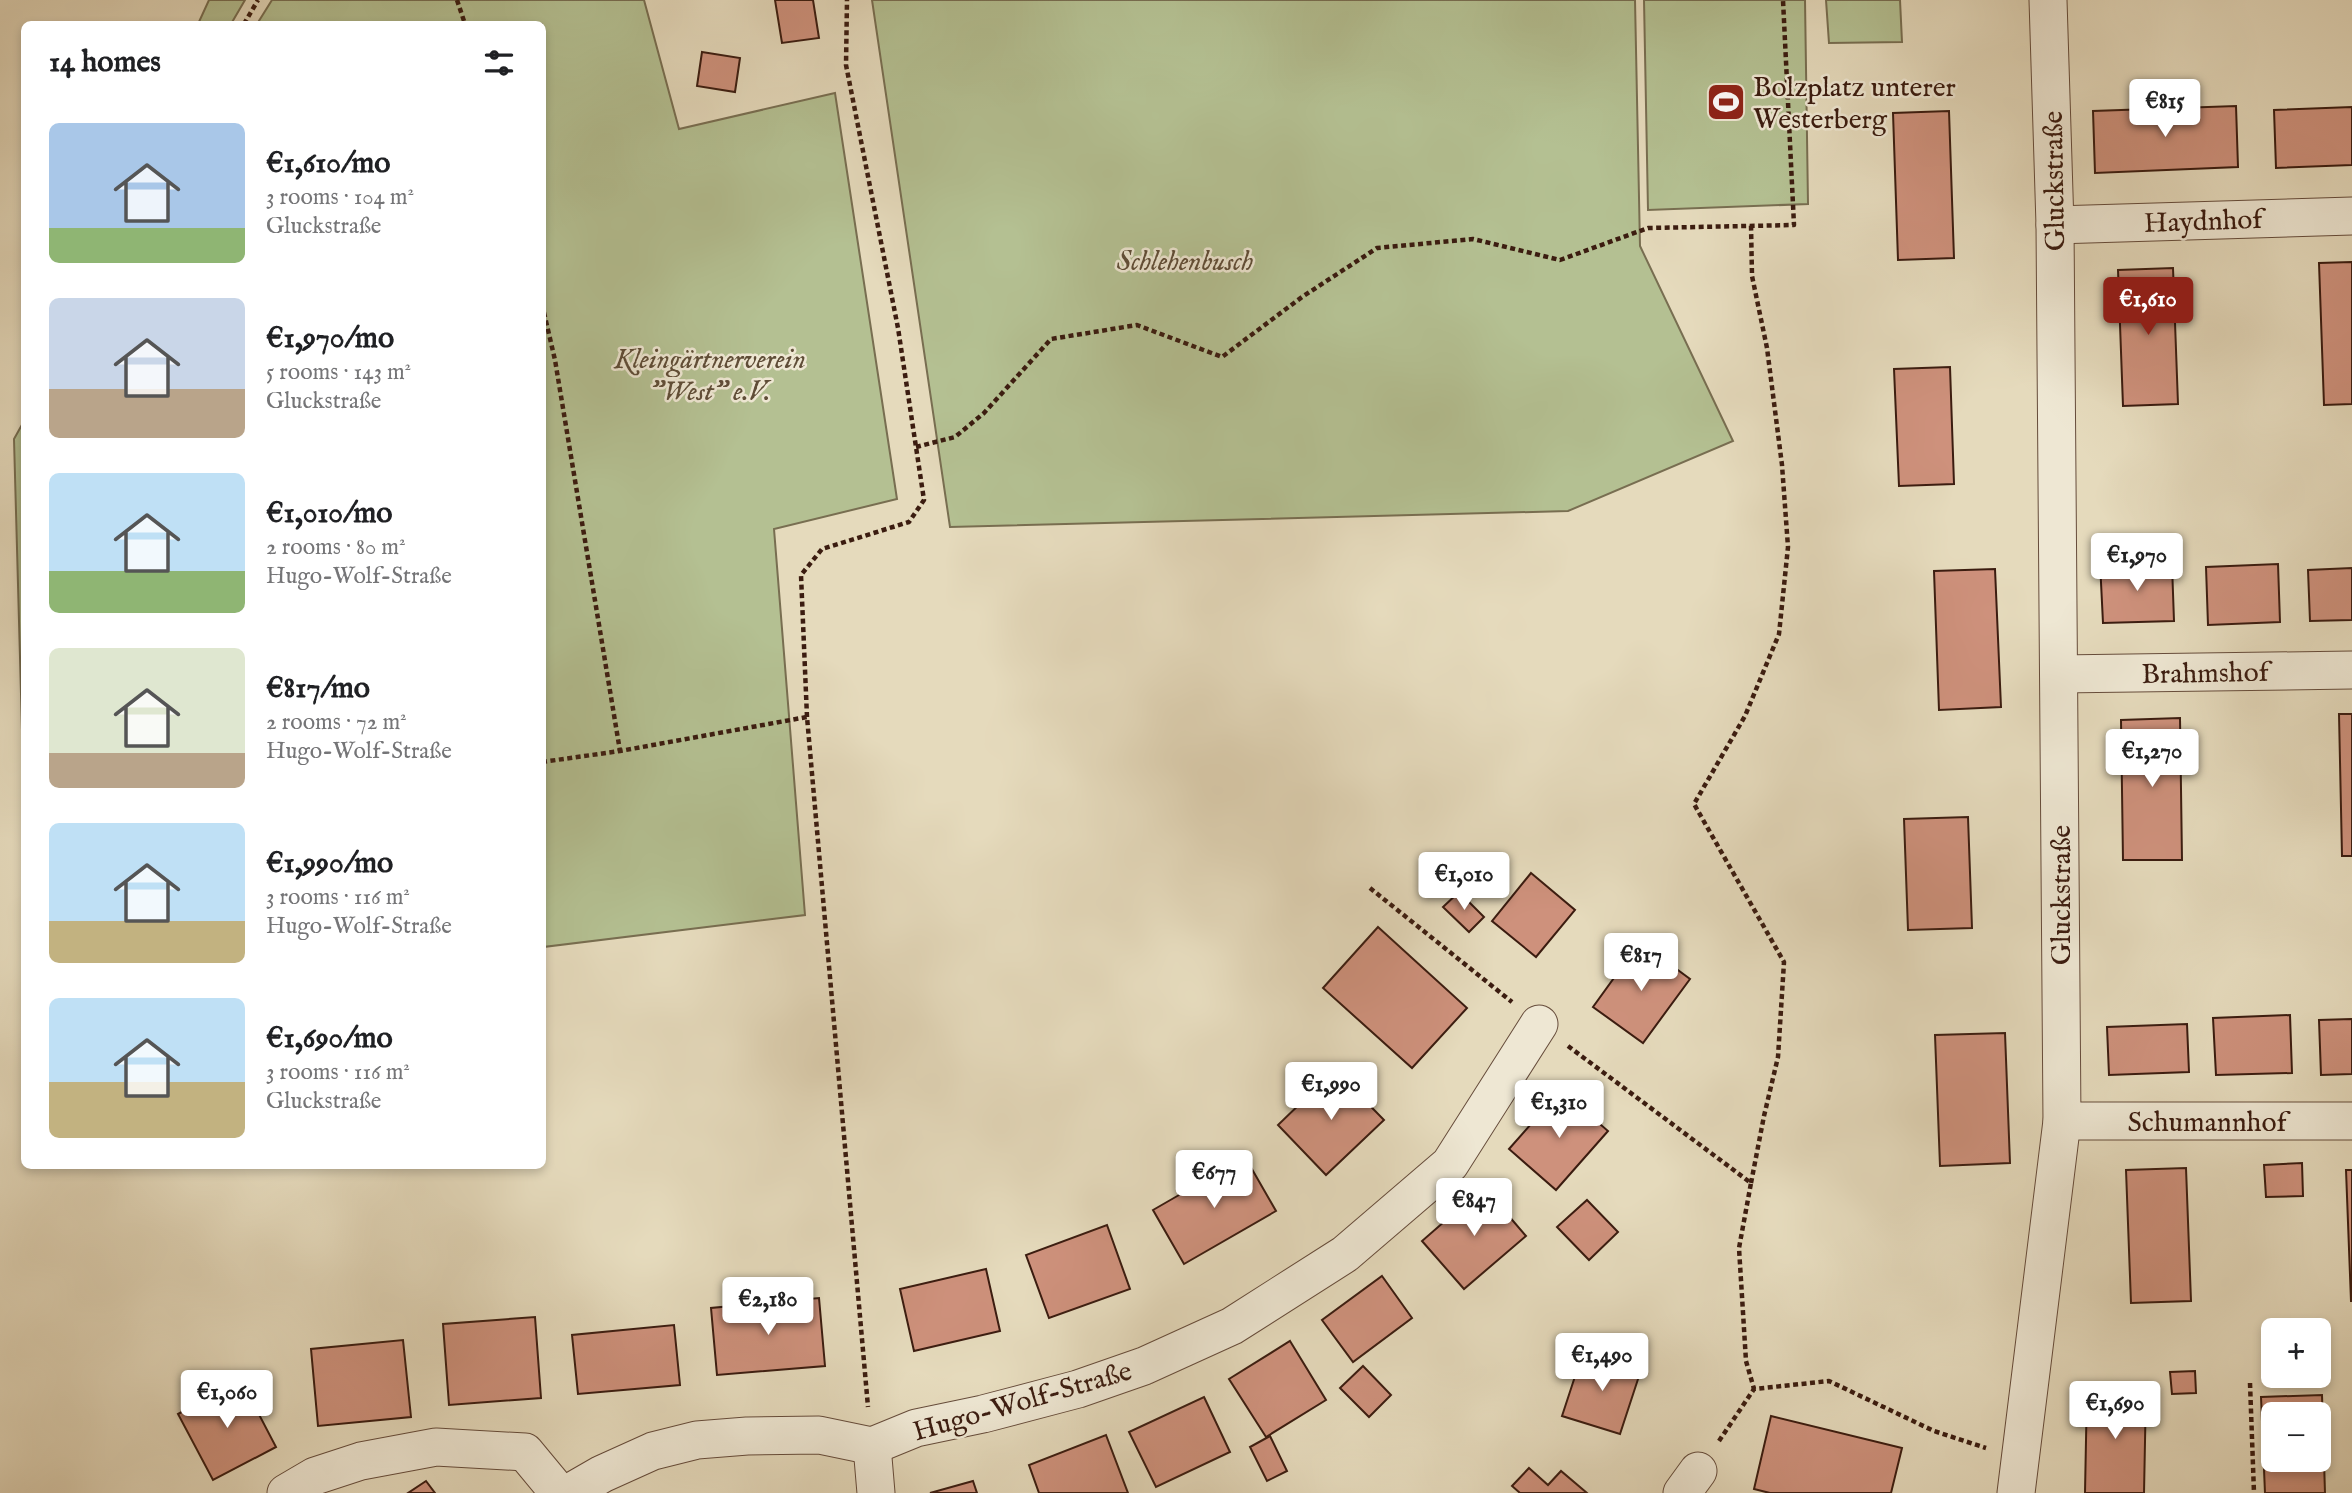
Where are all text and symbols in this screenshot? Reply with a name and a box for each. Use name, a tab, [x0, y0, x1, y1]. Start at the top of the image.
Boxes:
text: 14 homes	[49, 44, 161, 82]
icon: filters	[480, 44, 518, 82]
place label: Bolzplatz unterer Westerberg	[1753, 71, 1956, 138]
pin: €815	[2124, 80, 2206, 139]
sports icon: Bolzplatz unterer Westerberg	[1705, 81, 1747, 123]
text: €815	[2145, 87, 2185, 116]
street label: Gluckstraße	[2037, 110, 2074, 251]
text: €1,610/mo	[266, 145, 390, 183]
icon: home	[105, 151, 189, 235]
text: 3 rooms · 104 m²	[266, 183, 414, 212]
street label: Haydnhof	[2143, 203, 2268, 242]
text: Gluckstraße	[266, 212, 381, 241]
park label: Schlehenbusch	[1117, 245, 1254, 280]
pin: €1,610	[2091, 278, 2205, 337]
text: €1,610	[2119, 285, 2177, 314]
text: €1,970/mo	[266, 320, 394, 358]
icon: home	[105, 326, 189, 410]
park label: Kleingärtnerverein "West" e.V.	[613, 343, 806, 410]
text: 5 rooms · 143 m²	[266, 358, 411, 387]
text: Gluckstraße	[266, 387, 381, 416]
text: €1,010/mo	[266, 495, 393, 533]
icon: home	[105, 501, 189, 585]
text: 2 rooms · 80 m²	[266, 533, 406, 562]
pin: €1,970	[2080, 534, 2194, 593]
text: €1,970	[2107, 541, 2167, 570]
text: Hugo-Wolf-Straße	[266, 562, 452, 591]
street label: Brahmshof	[2141, 656, 2274, 693]
text: €817/mo	[266, 670, 370, 708]
icon: home	[105, 676, 189, 760]
text: 2 rooms · 72 m²	[266, 708, 407, 737]
pin: €1,270	[2095, 730, 2209, 789]
text: Hugo-Wolf-Straße	[266, 737, 452, 766]
text: €1,270	[2122, 737, 2182, 766]
street label: Gluckstraße	[2045, 825, 2080, 965]
text: €1,990/mo	[266, 845, 393, 883]
icon: home	[105, 851, 189, 935]
pin: €1,010	[1407, 852, 1521, 912]
text: €1,010	[1434, 860, 1494, 889]
text: 3 rooms · 116 m²	[266, 883, 410, 912]
text: Hugo-Wolf-Straße	[266, 912, 452, 941]
pin: €817	[1600, 934, 1682, 993]
text: €817	[1620, 941, 1662, 970]
text: €1,690/mo	[266, 1020, 393, 1058]
icon: home	[105, 1026, 189, 1110]
text: 3 rooms · 116 m²	[266, 1058, 410, 1087]
pin: €1,990	[1274, 1062, 1388, 1122]
text: €1,990	[1301, 1070, 1361, 1099]
pin: €1,310	[1502, 1080, 1616, 1140]
text: Gluckstraße	[266, 1087, 381, 1116]
text: €1,310	[1531, 1088, 1587, 1117]
street label: Schumannhof	[2127, 1106, 2291, 1141]
pin: €677	[1173, 1150, 1255, 1210]
text: €677	[1192, 1158, 1236, 1187]
pin: €847	[1433, 1178, 1515, 1238]
text: €847	[1452, 1186, 1496, 1215]
pin: €2,180	[711, 1278, 825, 1337]
text: €2,180	[738, 1285, 798, 1314]
map controls	[2261, 1318, 2331, 1472]
button: +	[2261, 1318, 2331, 1388]
pin: €1,490	[1545, 1334, 1659, 1393]
text: €1,490	[1571, 1341, 1633, 1370]
street label: Hugo-Wolf-Straße	[909, 1354, 1136, 1450]
pin: €1,060	[170, 1370, 284, 1430]
text: €1,060	[197, 1378, 257, 1407]
pin: €1,690	[2058, 1382, 2172, 1441]
text: €1,690	[2085, 1389, 2145, 1418]
button: −	[2261, 1402, 2331, 1472]

